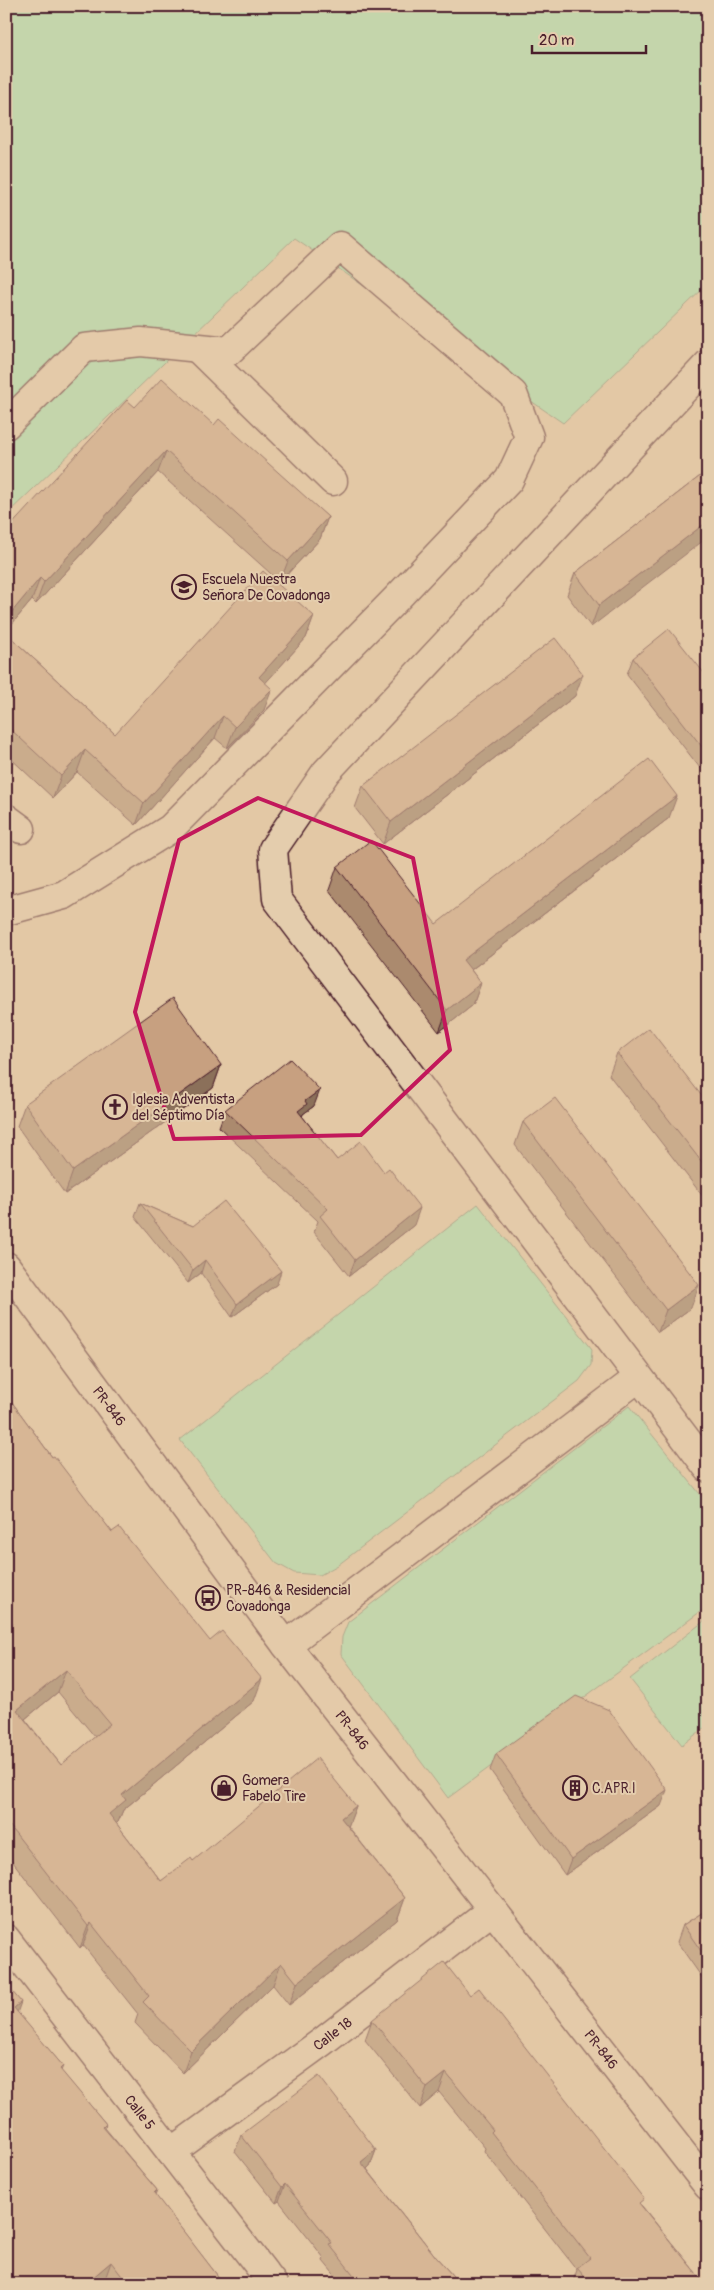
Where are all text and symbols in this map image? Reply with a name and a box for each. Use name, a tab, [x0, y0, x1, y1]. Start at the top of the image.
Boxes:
scale bar	[532, 22, 645, 54]
text: 20 m	[539, 31, 574, 50]
place label: Escuela Nuestra Señora De Covadonga	[202, 571, 330, 604]
school or university icon: Escuela Nuestra Señora De Covadonga	[171, 574, 197, 600]
place label: Iglesia Adventista del Séptimo Día	[132, 1091, 235, 1124]
church icon: Iglesia Adventista del Séptimo Día	[102, 1094, 128, 1120]
street label: PR-846	[89, 1383, 130, 1429]
place label: PR-846 & Residencial Covadonga	[226, 1582, 351, 1615]
bus stop icon: PR-846 & Residencial Covadonga	[195, 1585, 221, 1611]
street label: PR-846	[332, 1707, 373, 1753]
place label: Gomera Fabelo Tire	[242, 1772, 306, 1805]
shop icon: Gomera Fabelo Tire	[211, 1775, 237, 1801]
building icon: C.APR.I	[562, 1775, 588, 1801]
place label: C.APR.I	[592, 1780, 636, 1797]
street label: Calle 18	[310, 2014, 355, 2054]
street label: PR-846	[581, 2026, 622, 2072]
street label: Calle 5	[121, 2091, 159, 2133]

